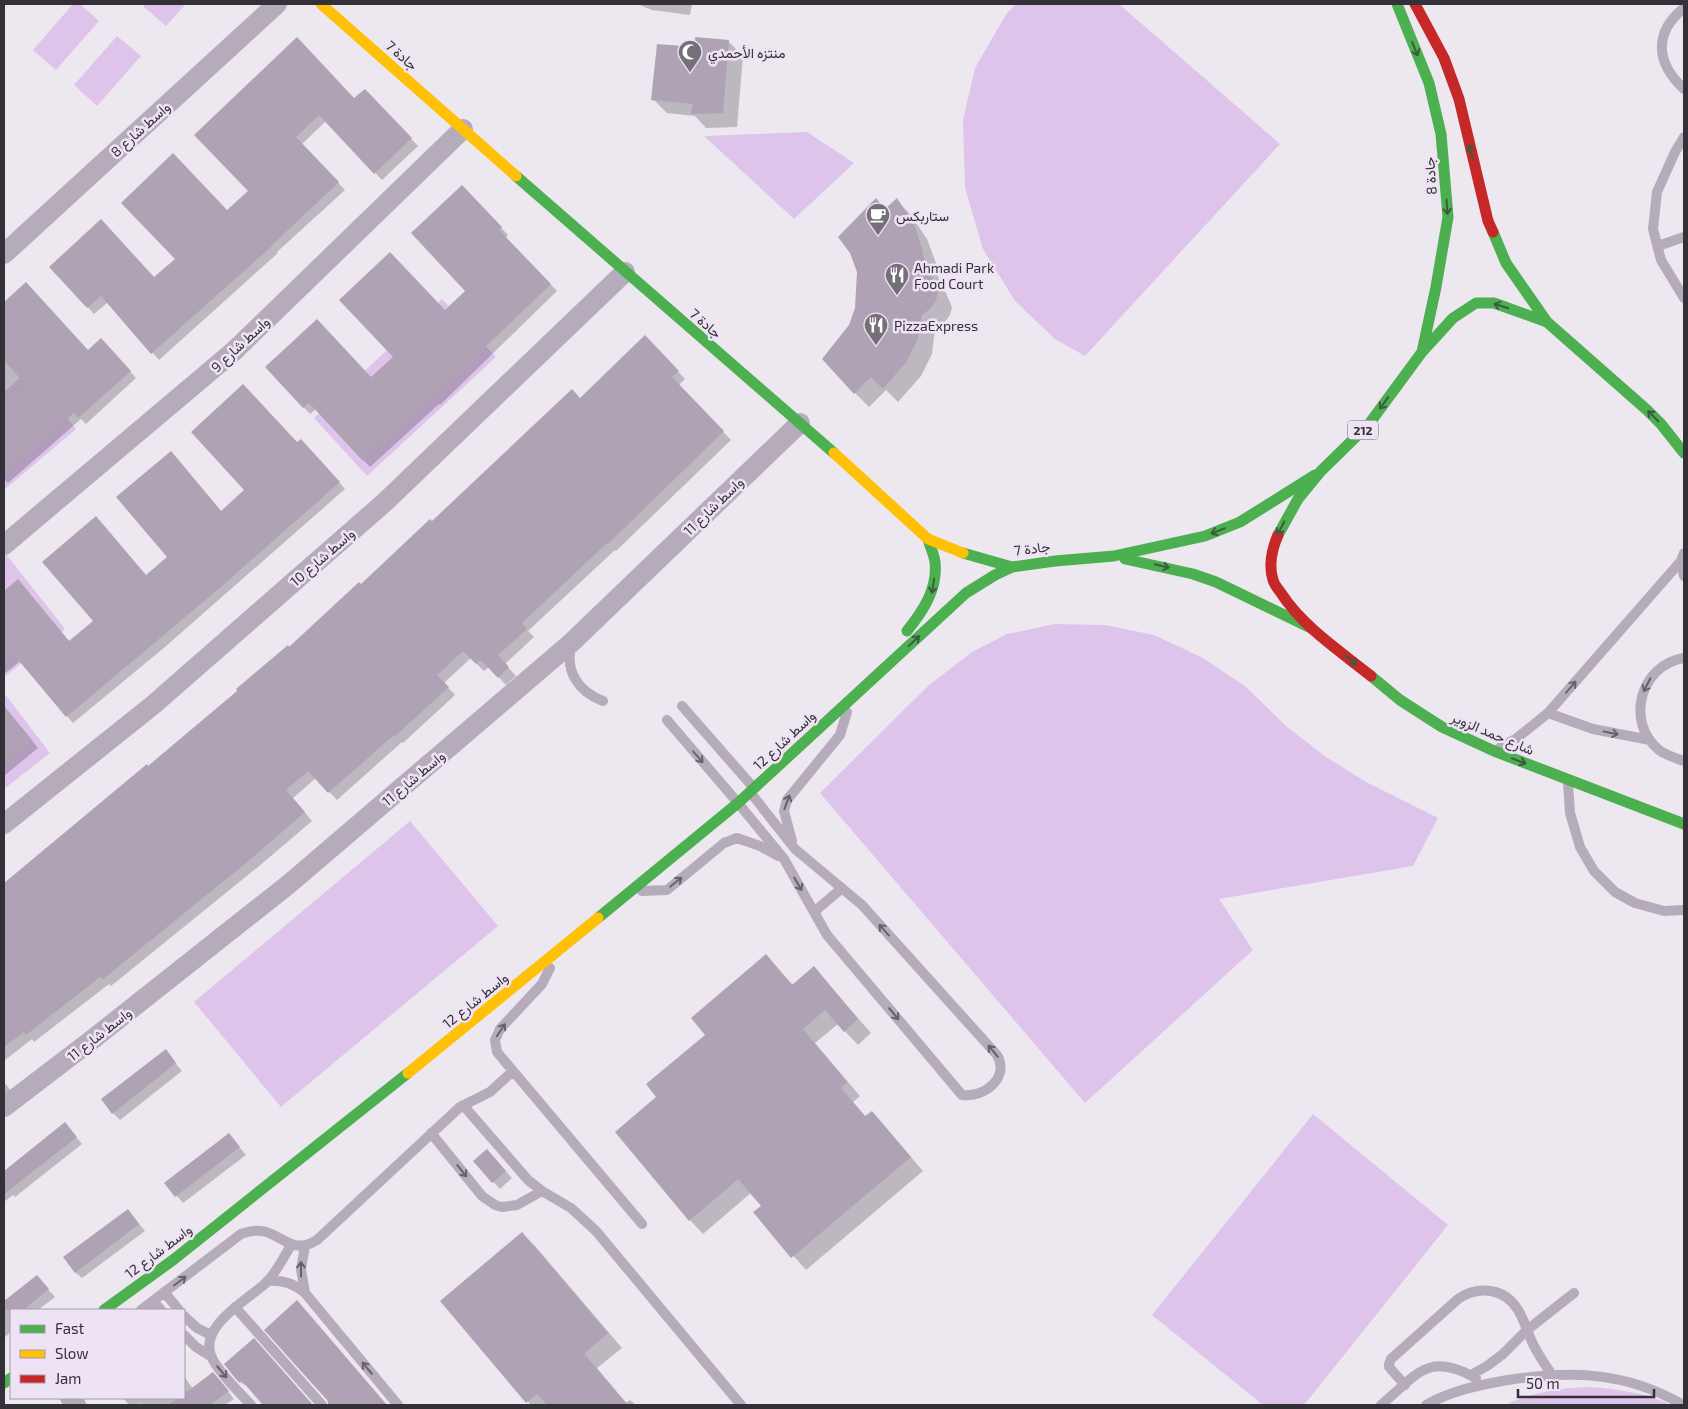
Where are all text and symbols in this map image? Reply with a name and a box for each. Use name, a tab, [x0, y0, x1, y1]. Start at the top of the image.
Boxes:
street label: جادة 7	[382, 37, 421, 74]
mosque icon: منتزه الأحمدي	[677, 39, 703, 73]
one-way arrow	[1411, 41, 1421, 56]
place label: منتزه الأحمدي	[708, 44, 785, 65]
street label: واسط شارع 8	[107, 98, 175, 162]
one-way arrow	[1466, 144, 1475, 160]
street label: جادة 8	[1420, 156, 1441, 195]
one-way arrow	[1442, 199, 1451, 215]
cafe icon: ستاربكس	[865, 202, 891, 236]
place label: ستاربكس	[896, 207, 949, 225]
place label: Ahmadi Park Food Court	[914, 259, 994, 292]
restaurant icon: Ahmadi Park Food Court	[884, 262, 910, 296]
one-way arrow	[1494, 301, 1509, 310]
street label: جادة 7	[686, 305, 725, 342]
restaurant icon: PizzaExpress	[863, 312, 889, 346]
street label: واسط شارع 9	[207, 313, 275, 378]
place label: PizzaExpress	[894, 317, 978, 334]
one-way arrow	[1379, 396, 1389, 410]
one-way arrow	[1647, 410, 1659, 422]
road number: 212	[1348, 420, 1378, 440]
street label: واسط شارع 11	[679, 473, 749, 541]
one-way arrow	[1276, 520, 1285, 535]
street label: واسط شارع 10	[286, 524, 360, 592]
one-way arrow	[1211, 527, 1226, 536]
street label: جادة 7	[1013, 537, 1051, 560]
one-way arrow	[1153, 562, 1169, 571]
one-way arrow	[927, 578, 937, 594]
one-way arrow	[907, 635, 920, 647]
one-way arrow	[1344, 654, 1357, 665]
one-way arrow	[1642, 677, 1651, 692]
one-way arrow	[1565, 680, 1576, 693]
street label: واسط شارع 12	[749, 707, 821, 775]
street label: شارع حمد الزوير	[1447, 708, 1537, 761]
one-way arrow	[1602, 728, 1618, 738]
street label: واسط شارع 11	[378, 747, 450, 811]
one-way arrow	[693, 751, 704, 764]
one-way arrow	[1511, 757, 1526, 766]
one-way arrow	[783, 794, 793, 810]
one-way arrow	[670, 876, 683, 887]
one-way arrow	[793, 876, 803, 891]
one-way arrow	[878, 923, 890, 936]
street label: واسط شارع 12	[439, 969, 513, 1034]
street label: واسط شارع 11	[64, 1004, 136, 1067]
one-way arrow	[888, 1007, 899, 1020]
one-way arrow	[495, 1023, 506, 1037]
one-way arrow	[987, 1044, 999, 1057]
one-way arrow	[456, 1164, 467, 1177]
street label: واسط شارع 12	[121, 1220, 196, 1284]
one-way arrow	[296, 1262, 306, 1278]
one-way arrow	[173, 1275, 186, 1286]
legend	[10, 1309, 185, 1399]
text: Fast	[55, 1319, 85, 1337]
text: Slow	[55, 1344, 89, 1362]
one-way arrow	[361, 1361, 372, 1374]
one-way arrow	[217, 1365, 228, 1378]
scale bar	[1518, 1366, 1654, 1398]
text: Jam	[55, 1369, 81, 1387]
text: 50 m	[1526, 1374, 1560, 1392]

